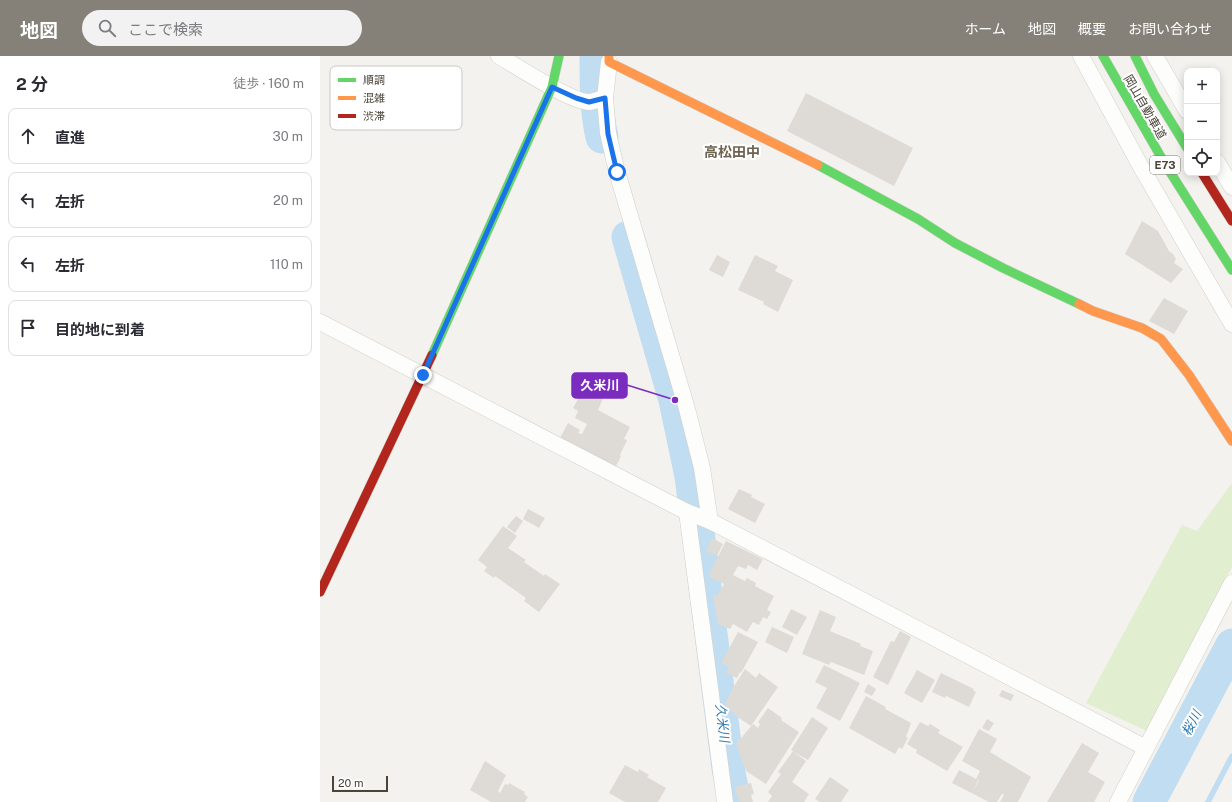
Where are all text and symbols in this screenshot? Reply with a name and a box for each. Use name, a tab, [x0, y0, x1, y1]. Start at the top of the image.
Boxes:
search box	[82, 10, 362, 46]
icon: search	[96, 17, 118, 39]
text: 地図	[20, 19, 58, 41]
text: ここで検索	[128, 21, 203, 38]
text: ホーム	[964, 21, 1006, 37]
text: 地図	[1028, 21, 1056, 37]
text: 概要	[1078, 21, 1106, 37]
text: お問い合わせ	[1128, 21, 1212, 37]
legend	[330, 66, 462, 130]
map controls	[1184, 68, 1220, 176]
button: +	[1184, 68, 1220, 104]
street label: 岡山自動車道	[1121, 72, 1169, 142]
text: 2 分	[16, 74, 48, 94]
text: 順調	[363, 74, 385, 86]
text: 徒歩 · 160 m	[233, 76, 304, 91]
text: 混雑	[363, 92, 385, 104]
button: −	[1184, 104, 1220, 140]
text: 渋滞	[363, 110, 385, 122]
icon: ahead	[17, 125, 39, 147]
text: 直進	[55, 129, 85, 146]
text: 30 m	[273, 129, 303, 144]
button: locate	[1184, 140, 1220, 176]
district label: 高松田中	[704, 144, 760, 160]
road number: E73	[1150, 156, 1180, 174]
route start	[608, 163, 626, 181]
icon: left	[17, 189, 39, 211]
text: 左折	[55, 193, 85, 210]
text: 20 m	[273, 193, 303, 208]
icon: left	[17, 253, 39, 275]
text: 左折	[55, 257, 85, 274]
text: 110 m	[270, 257, 303, 272]
icon: arrive	[17, 317, 39, 339]
text: 目的地に到着	[55, 321, 145, 338]
route end	[414, 366, 432, 384]
callout: 久米川	[572, 373, 627, 398]
text: 久米川	[580, 378, 620, 393]
water label: 久米川	[713, 703, 733, 745]
water label: 桜川	[1179, 706, 1205, 738]
scale bar	[332, 774, 388, 793]
text: 20 m	[338, 777, 363, 789]

